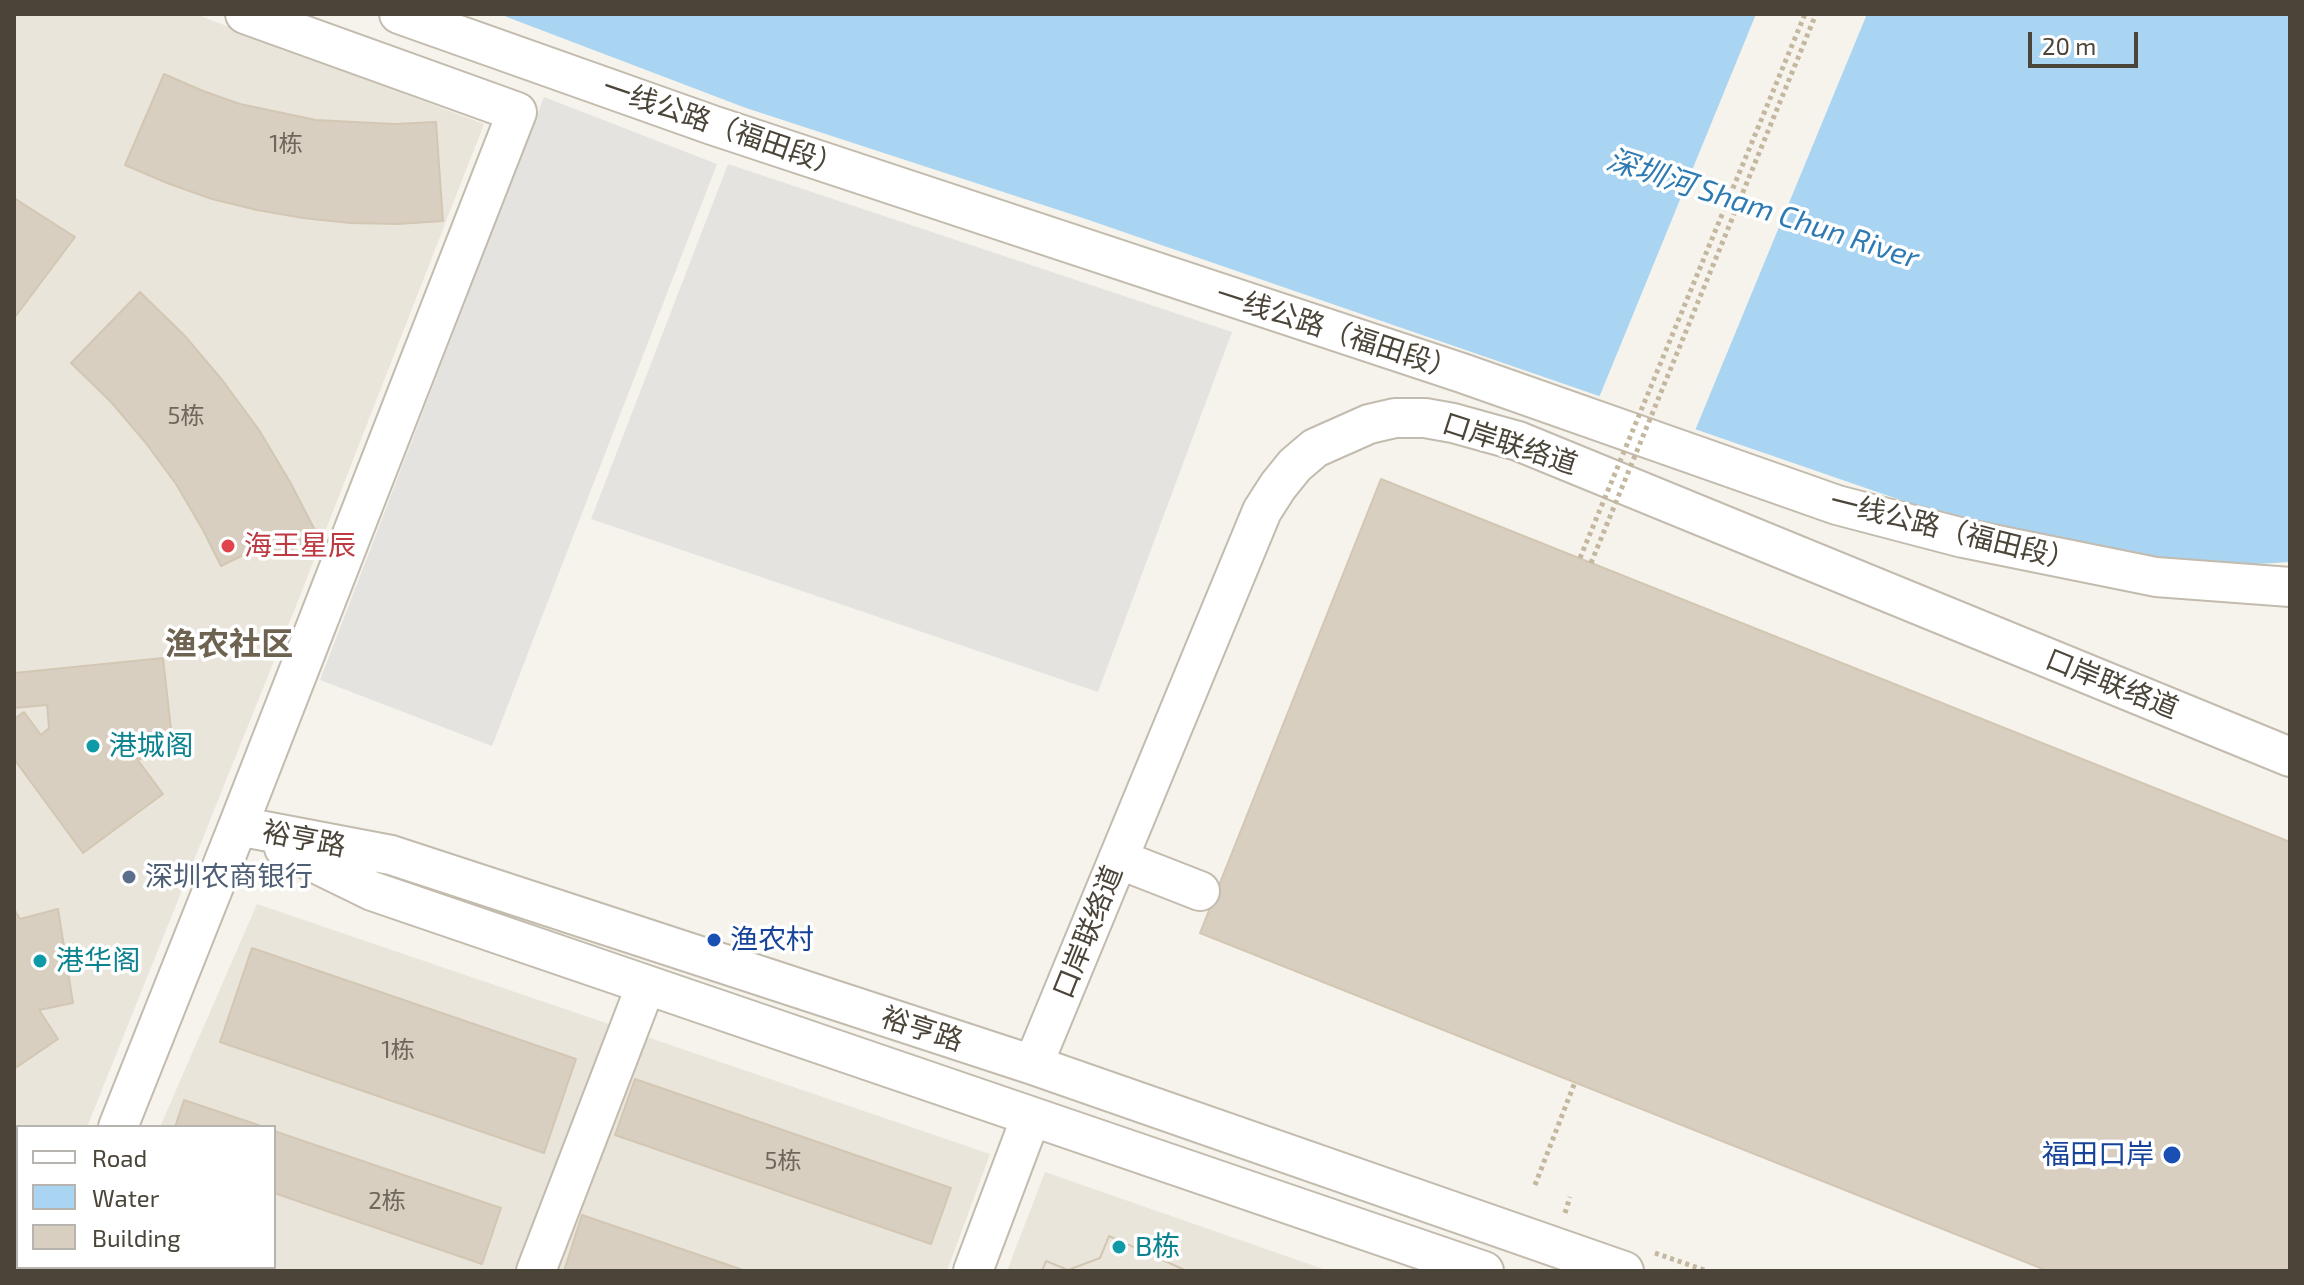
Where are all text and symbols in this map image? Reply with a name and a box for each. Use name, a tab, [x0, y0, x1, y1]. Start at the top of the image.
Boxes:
scale bar	[2032, 16, 2142, 66]
text: 20 m	[2042, 31, 2096, 60]
street label: 一线公路（福田段）	[598, 70, 848, 184]
house number: 1栋	[269, 130, 303, 158]
water label: 深圳河 Sham Chun River	[1602, 141, 1924, 277]
street label: 一线公路（福田段）	[1212, 277, 1462, 387]
house number: 5栋	[168, 402, 204, 430]
street label: 口岸联络道	[1438, 406, 1582, 482]
street label: 一线公路（福田段）	[1827, 484, 2079, 578]
place label: 海王星辰	[244, 529, 356, 563]
marker: 海王星辰	[219, 537, 237, 555]
district label: 渔农社区	[165, 625, 293, 663]
street label: 口岸联络道	[2041, 642, 2183, 726]
place label: 港城阁	[109, 729, 193, 763]
marker: 港城阁	[84, 737, 102, 755]
street label: 裕亨路	[260, 814, 348, 864]
place label: 深圳农商银行	[145, 860, 313, 894]
street label: 口岸联络道	[1046, 861, 1130, 1003]
marker: 深圳农商银行	[120, 868, 138, 886]
place label: 渔农村	[730, 923, 814, 957]
marker: 渔农村	[705, 931, 723, 949]
place label: 港华阁	[56, 944, 140, 978]
marker: 港华阁	[31, 952, 49, 970]
street label: 裕亨路	[877, 1000, 967, 1058]
house number: 1栋	[381, 1036, 415, 1064]
legend	[16, 1125, 276, 1269]
place label: 福田口岸	[2042, 1138, 2154, 1172]
text: Road	[92, 1143, 147, 1172]
marker: 福田口岸	[2161, 1144, 2183, 1166]
house number: 5栋	[765, 1147, 801, 1175]
text: Water	[92, 1183, 159, 1212]
house number: 2栋	[368, 1187, 406, 1215]
text: Building	[92, 1223, 181, 1252]
place label: B栋	[1135, 1230, 1180, 1264]
marker: B栋	[1110, 1238, 1128, 1256]

